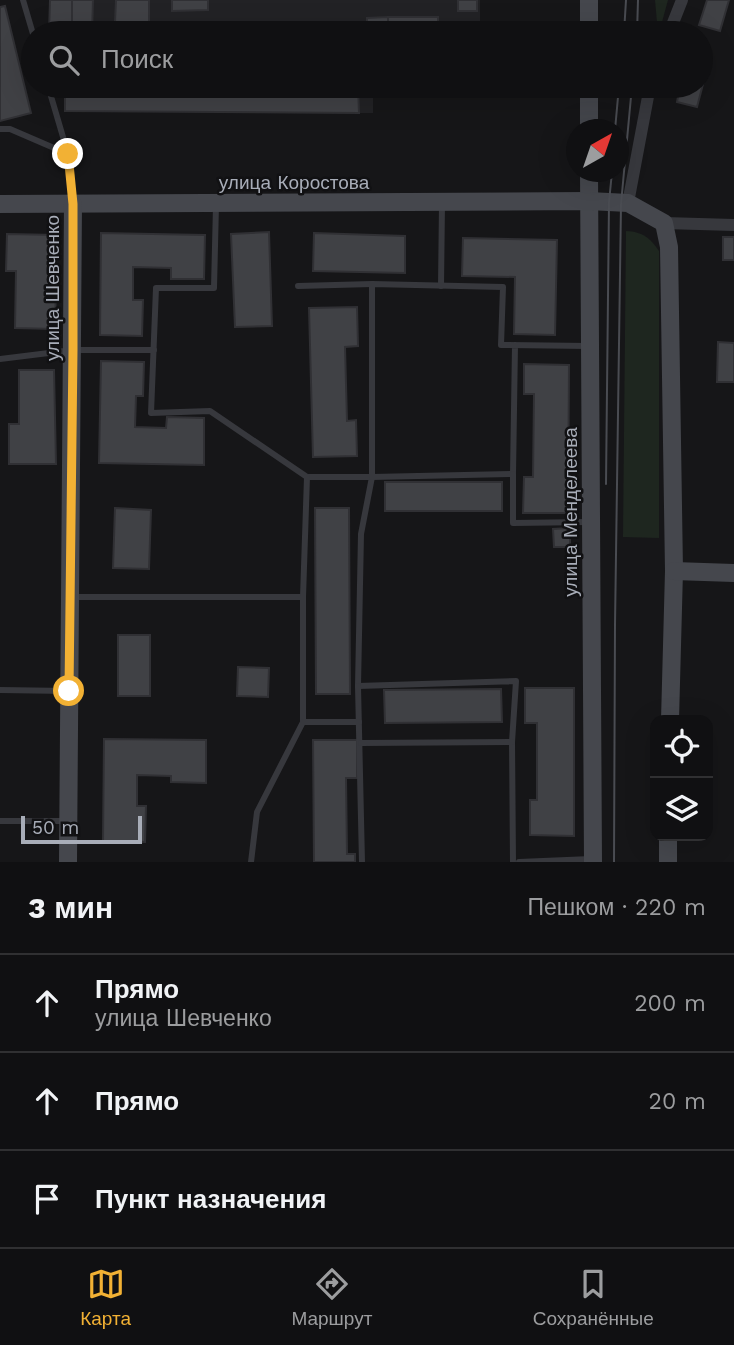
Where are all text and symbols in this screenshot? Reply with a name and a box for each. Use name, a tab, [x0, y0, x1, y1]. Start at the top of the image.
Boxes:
search box	[21, 21, 713, 98]
icon: search	[45, 41, 83, 79]
text: Поиск	[101, 44, 173, 74]
north arrow	[566, 119, 629, 182]
route end	[52, 138, 83, 169]
street label: улица Коростова	[219, 171, 370, 194]
street label: улица Шевченко	[41, 215, 64, 361]
street label: улица Менделеева	[559, 427, 582, 597]
route start	[53, 675, 84, 706]
map controls	[650, 715, 713, 841]
button: locate	[650, 715, 713, 778]
button: layers	[650, 778, 713, 841]
scale bar	[21, 813, 142, 845]
text: 50 m	[32, 816, 79, 839]
text: 3 мин	[28, 890, 113, 925]
text: Пешком · 220 m	[528, 894, 706, 921]
text: Прямо	[95, 974, 179, 1004]
icon: ahead	[28, 984, 66, 1022]
text: 200 m	[634, 990, 706, 1017]
text: улица Шевченко	[95, 1005, 272, 1032]
icon: ahead	[28, 1082, 66, 1120]
text: Прямо	[95, 1086, 179, 1116]
text: 20 m	[649, 1088, 706, 1115]
icon: arrive	[28, 1180, 66, 1218]
text: Пункт назначения	[95, 1184, 326, 1214]
tab: Карта	[80, 1265, 131, 1330]
tab: Маршрут	[291, 1265, 372, 1330]
tab: Сохранённые	[533, 1265, 654, 1330]

